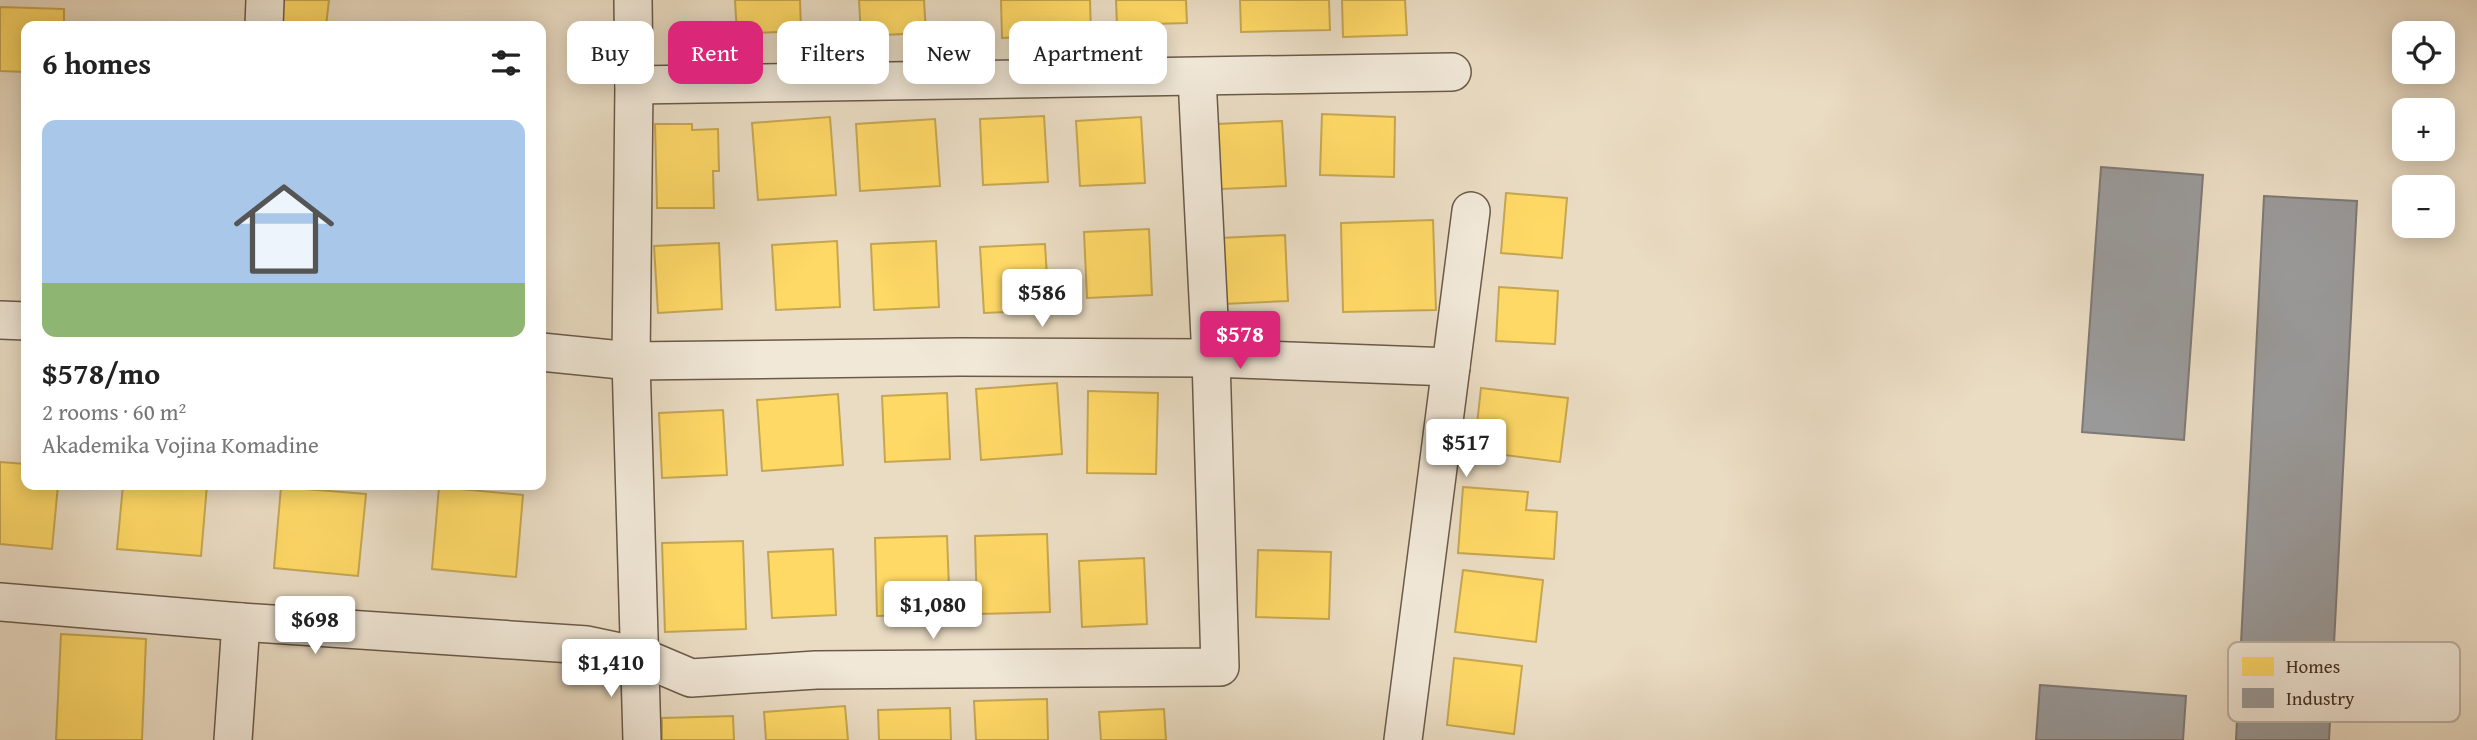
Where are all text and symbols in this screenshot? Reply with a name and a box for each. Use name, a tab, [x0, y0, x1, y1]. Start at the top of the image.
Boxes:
chip: Buy	[567, 21, 654, 84]
chip: Rent	[668, 21, 763, 84]
chip: Filters	[777, 21, 889, 84]
chip: New	[903, 21, 995, 84]
chip: Apartment	[1009, 21, 1167, 84]
map controls	[2392, 21, 2455, 238]
button: locate	[2392, 21, 2455, 84]
text: 6 homes	[42, 41, 151, 85]
icon: filters	[487, 44, 525, 82]
button: +	[2392, 98, 2455, 161]
icon: home	[221, 166, 347, 292]
button: −	[2392, 175, 2455, 238]
pin: $586	[1001, 270, 1083, 329]
text: $586	[1018, 275, 1066, 308]
pin: $578	[1199, 312, 1281, 371]
text: $578	[1216, 317, 1264, 350]
text: $578/mo	[42, 351, 160, 395]
text: 2 rooms · 60 m²	[42, 395, 186, 428]
pin: $517	[1425, 420, 1507, 479]
text: $517	[1442, 425, 1490, 458]
text: Akademika Vojina Komadine	[42, 428, 319, 461]
pin: $1,080	[876, 582, 990, 641]
text: $1,080	[900, 587, 966, 620]
pin: $698	[274, 596, 356, 656]
text: $698	[291, 602, 339, 635]
pin: $1,410	[554, 640, 668, 699]
legend	[2228, 642, 2460, 722]
text: $1,410	[578, 645, 644, 678]
text: Homes	[2286, 652, 2340, 680]
text: Industry	[2286, 684, 2355, 712]

